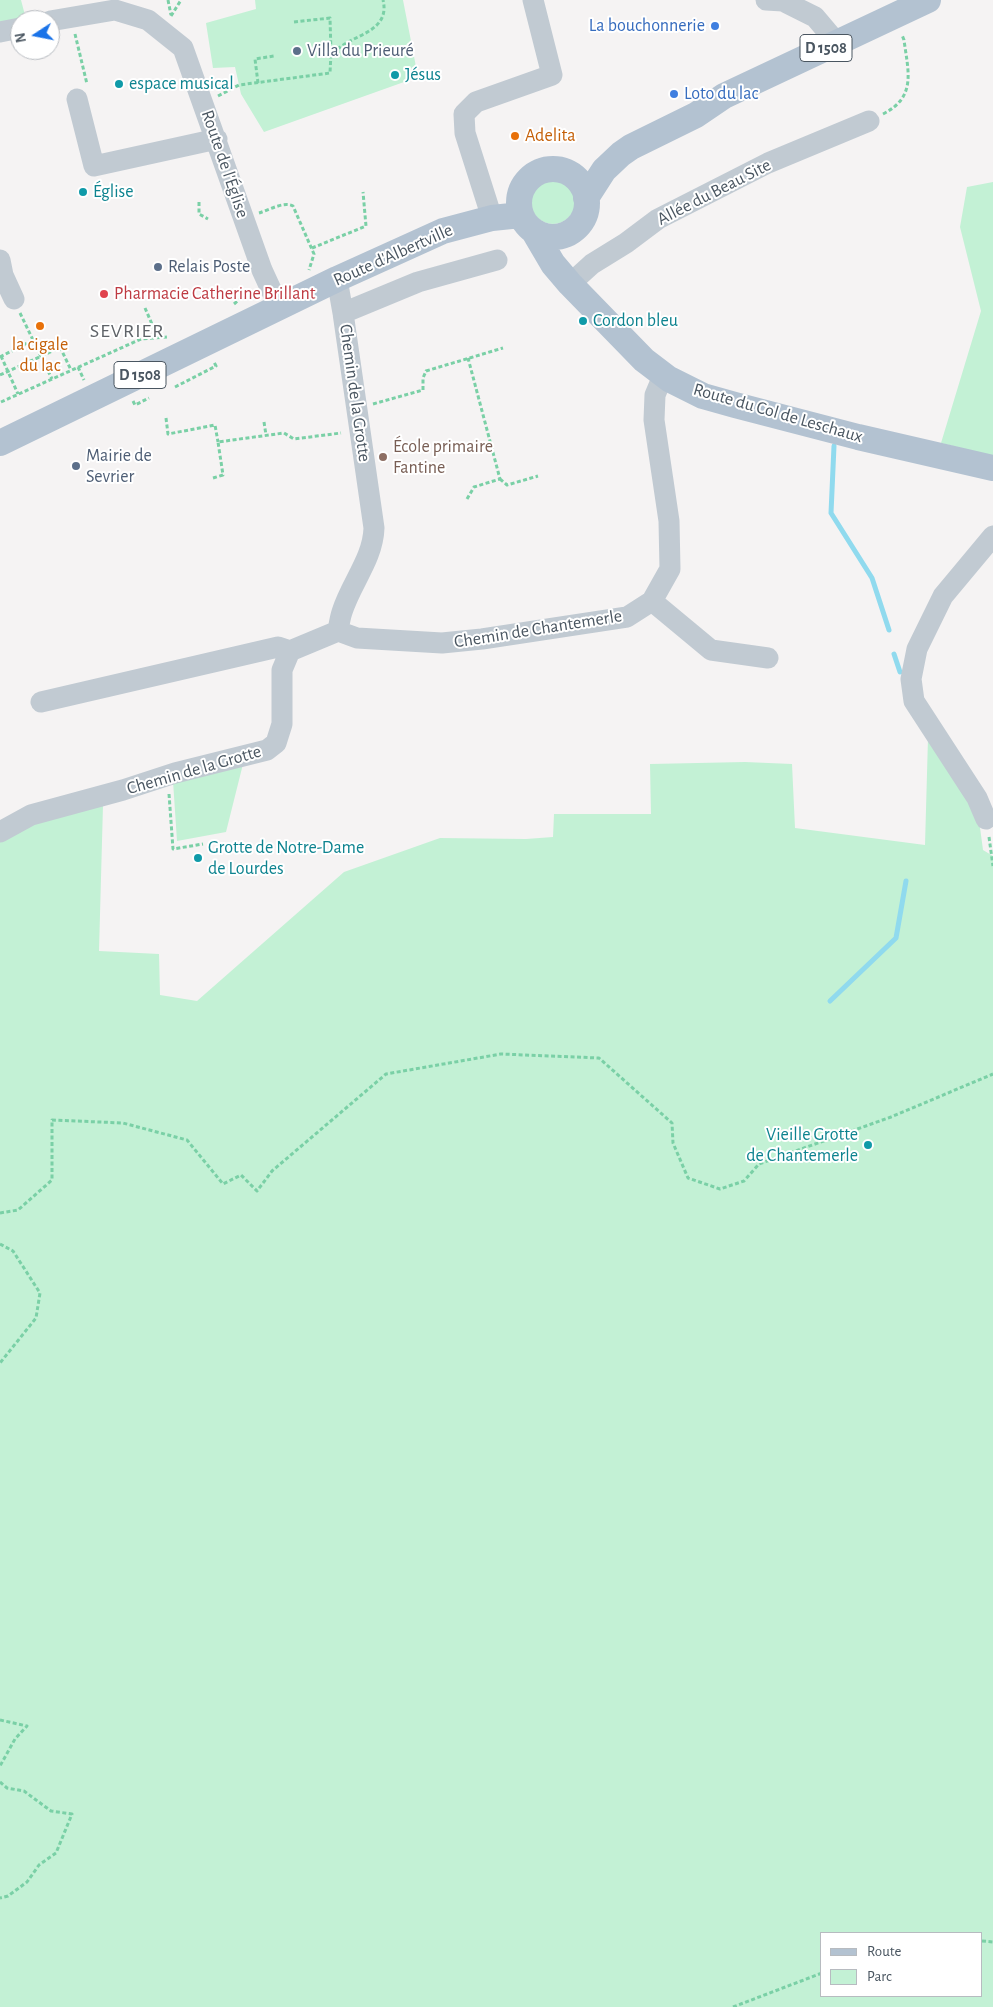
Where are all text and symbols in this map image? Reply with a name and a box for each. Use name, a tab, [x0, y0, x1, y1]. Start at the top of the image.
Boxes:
north arrow	[10, 10, 60, 60]
place label: La bouchonnerie	[589, 15, 705, 37]
marker: La bouchonnerie	[709, 20, 721, 32]
text: N	[13, 32, 29, 44]
road number: D 1508	[800, 34, 852, 62]
place label: Villa du Prieuré	[307, 40, 414, 62]
marker: Villa du Prieuré	[291, 45, 303, 57]
place label: Jésus	[405, 64, 441, 86]
marker: Jésus	[389, 69, 401, 81]
place label: espace musical	[129, 73, 234, 95]
marker: espace musical	[113, 78, 125, 90]
place label: Loto du lac	[684, 83, 759, 105]
marker: Loto du lac	[668, 88, 680, 100]
street label: Route de l'Église	[196, 107, 254, 221]
place label: Adelita	[525, 125, 576, 147]
marker: Adelita	[509, 130, 521, 142]
street label: Allée du Beau Site	[653, 154, 775, 230]
place label: Église	[93, 181, 133, 203]
marker: Église	[77, 186, 89, 198]
street label: Route d'Albertville	[330, 219, 456, 291]
place label: Relais Poste	[168, 256, 250, 278]
marker: Relais Poste	[152, 261, 164, 273]
place label: Pharmacie Catherine Brillant	[114, 283, 315, 305]
marker: Pharmacie Catherine Brillant	[98, 288, 110, 300]
place label: Cordon bleu	[593, 310, 678, 332]
marker: Cordon bleu	[577, 315, 589, 327]
district label: SEVRIER	[89, 319, 165, 343]
marker: la cigale du lac	[34, 320, 46, 332]
street label: Chemin de la Grotte	[335, 323, 375, 463]
place label: la cigale du lac	[12, 334, 68, 376]
road number: D 1508	[114, 362, 166, 388]
street label: Route du Col de Leschaux	[691, 378, 865, 448]
place label: École primaire Fantine	[393, 436, 493, 478]
place label: Mairie de Sevrier	[86, 445, 152, 488]
marker: École primaire Fantine	[377, 451, 389, 463]
marker: Mairie de Sevrier	[70, 460, 82, 472]
street label: Chemin de Chantemerle	[452, 605, 624, 653]
street label: Chemin de la Grotte	[124, 740, 264, 800]
place label: Grotte de Notre-Dame de Lourdes	[208, 837, 364, 880]
marker: Grotte de Notre-Dame de Lourdes	[192, 852, 204, 864]
place label: Vieille Grotte de Chantemerle	[746, 1124, 858, 1166]
marker: Vieille Grotte de Chantemerle	[862, 1139, 874, 1151]
legend	[820, 1932, 983, 1997]
text: Route	[867, 1944, 901, 1959]
text: Parc	[867, 1969, 892, 1984]

